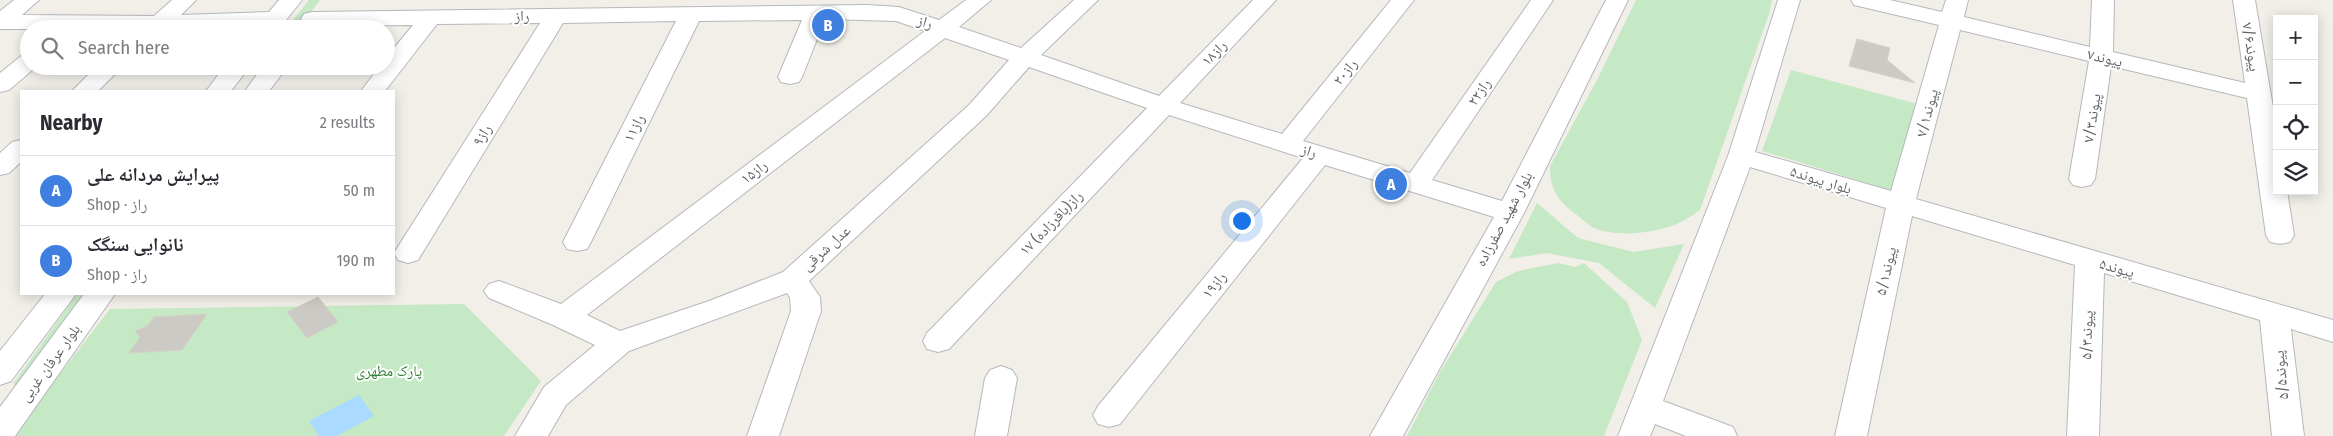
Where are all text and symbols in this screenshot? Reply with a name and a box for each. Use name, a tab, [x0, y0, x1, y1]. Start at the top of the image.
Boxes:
pin: B	[812, 6, 844, 44]
street label: راز	[513, 7, 530, 25]
street label: راز	[914, 11, 935, 33]
map controls	[2273, 15, 2318, 195]
button: +	[2273, 15, 2318, 60]
search box	[20, 20, 395, 75]
street label: پیوند۷/۶	[2238, 21, 2264, 73]
icon: search	[38, 34, 66, 62]
text: Search here	[78, 36, 170, 59]
street label: راز۱۸	[1198, 36, 1231, 70]
street label: پیوند۷	[2086, 45, 2124, 71]
street label: راز۲۰	[1329, 55, 1361, 89]
button: −	[2273, 60, 2318, 105]
street label: راز۲۲	[1464, 75, 1495, 109]
street label: پیوند۷/۱	[1912, 87, 1942, 139]
street label: پیوند۷/۳	[2079, 92, 2105, 144]
button: locate	[2273, 105, 2318, 150]
text: Nearby	[40, 110, 102, 136]
street label: راز۱۱	[619, 111, 649, 145]
text: 2 results	[320, 113, 375, 132]
street label: راز۹	[469, 121, 496, 149]
street label: راز	[1298, 140, 1319, 162]
button: layers	[2273, 150, 2318, 195]
street label: راز۱۵	[737, 156, 771, 188]
street label: بلوار پیوند۵	[1788, 162, 1854, 198]
text: پیرایش مردانه علی	[87, 163, 219, 186]
pin: A	[1375, 165, 1407, 203]
street label: بلوار شهید صفرزاده	[1471, 169, 1537, 269]
text: A	[52, 181, 60, 200]
text: 50 m	[343, 181, 375, 200]
street label: ۱۷ راز(باقرزاده)	[1016, 187, 1086, 259]
text: Shop · راز	[87, 195, 147, 214]
your location	[1229, 208, 1255, 234]
street label: عدل شرقی	[798, 221, 855, 275]
text: نانوایی سنگک	[87, 233, 183, 256]
street label: پیوند۵/۱	[1872, 245, 1900, 297]
text: B	[52, 251, 60, 270]
text: 190 m	[337, 251, 375, 270]
street label: پیوند۵	[2097, 254, 2137, 282]
text: Shop · راز	[87, 265, 147, 284]
street label: راز۱۹	[1198, 268, 1230, 302]
street label: پیوند۵/۳	[2077, 310, 2097, 360]
street label: بلوار عرفان غربی	[16, 321, 85, 406]
street label: پیوند۵/۵	[2269, 350, 2293, 400]
park label: پارک مطهری	[356, 362, 422, 381]

